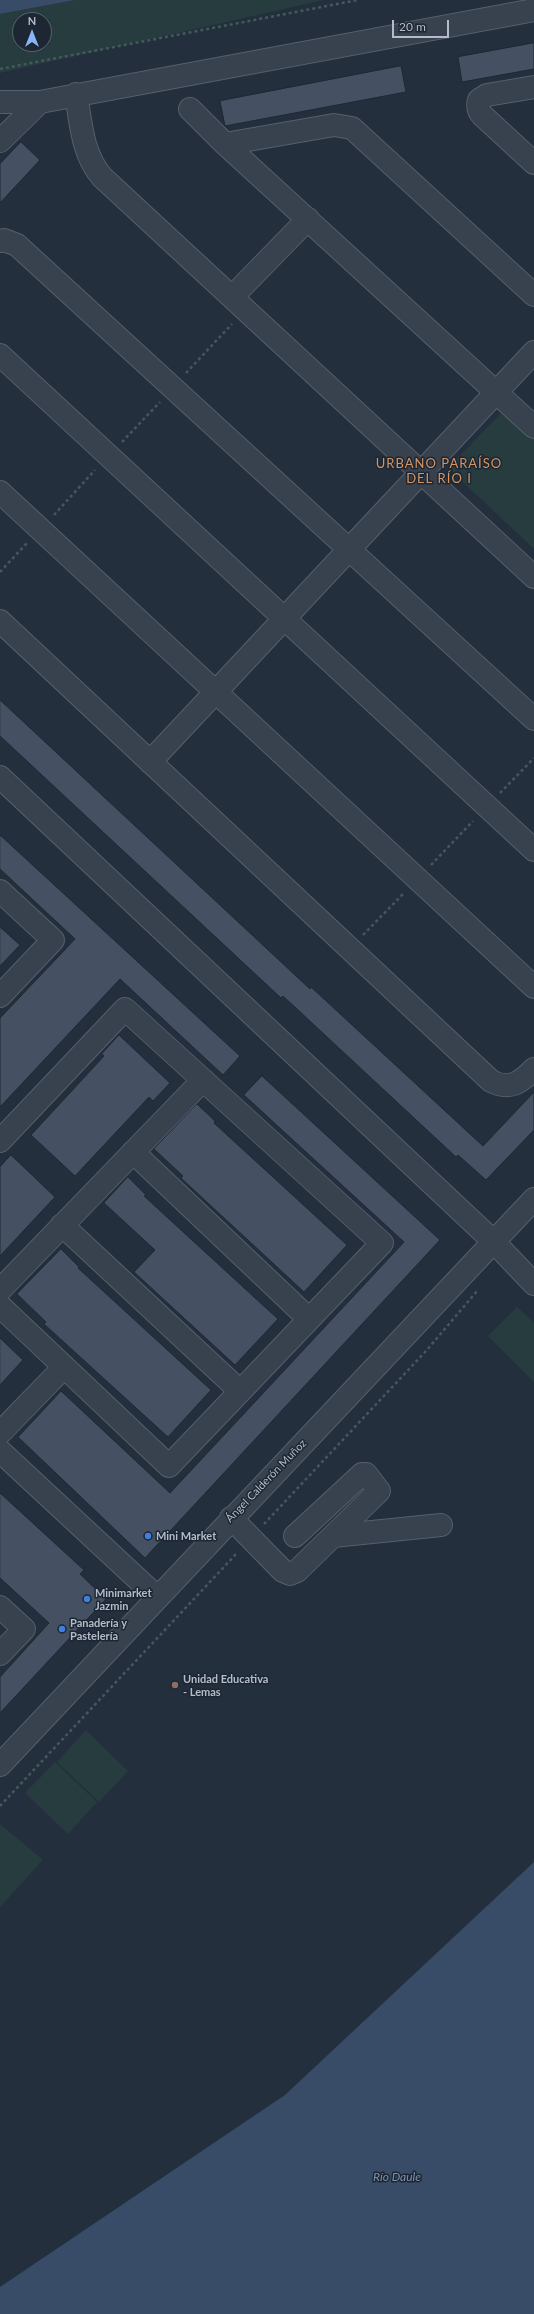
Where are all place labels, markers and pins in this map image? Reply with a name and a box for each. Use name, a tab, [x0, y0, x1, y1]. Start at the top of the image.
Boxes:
place label: Mini Market	[156, 1529, 216, 1543]
marker: Mini Market	[143, 1531, 153, 1541]
place label: Minimarket Jazmin	[95, 1586, 152, 1612]
marker: Minimarket Jazmin	[82, 1594, 92, 1604]
place label: Panadería y Pastelería	[70, 1616, 127, 1642]
marker: Panadería y Pastelería	[57, 1624, 67, 1634]
place label: Unidad Educativa - Lemas	[183, 1672, 268, 1698]
marker: Unidad Educativa - Lemas	[170, 1680, 180, 1690]

